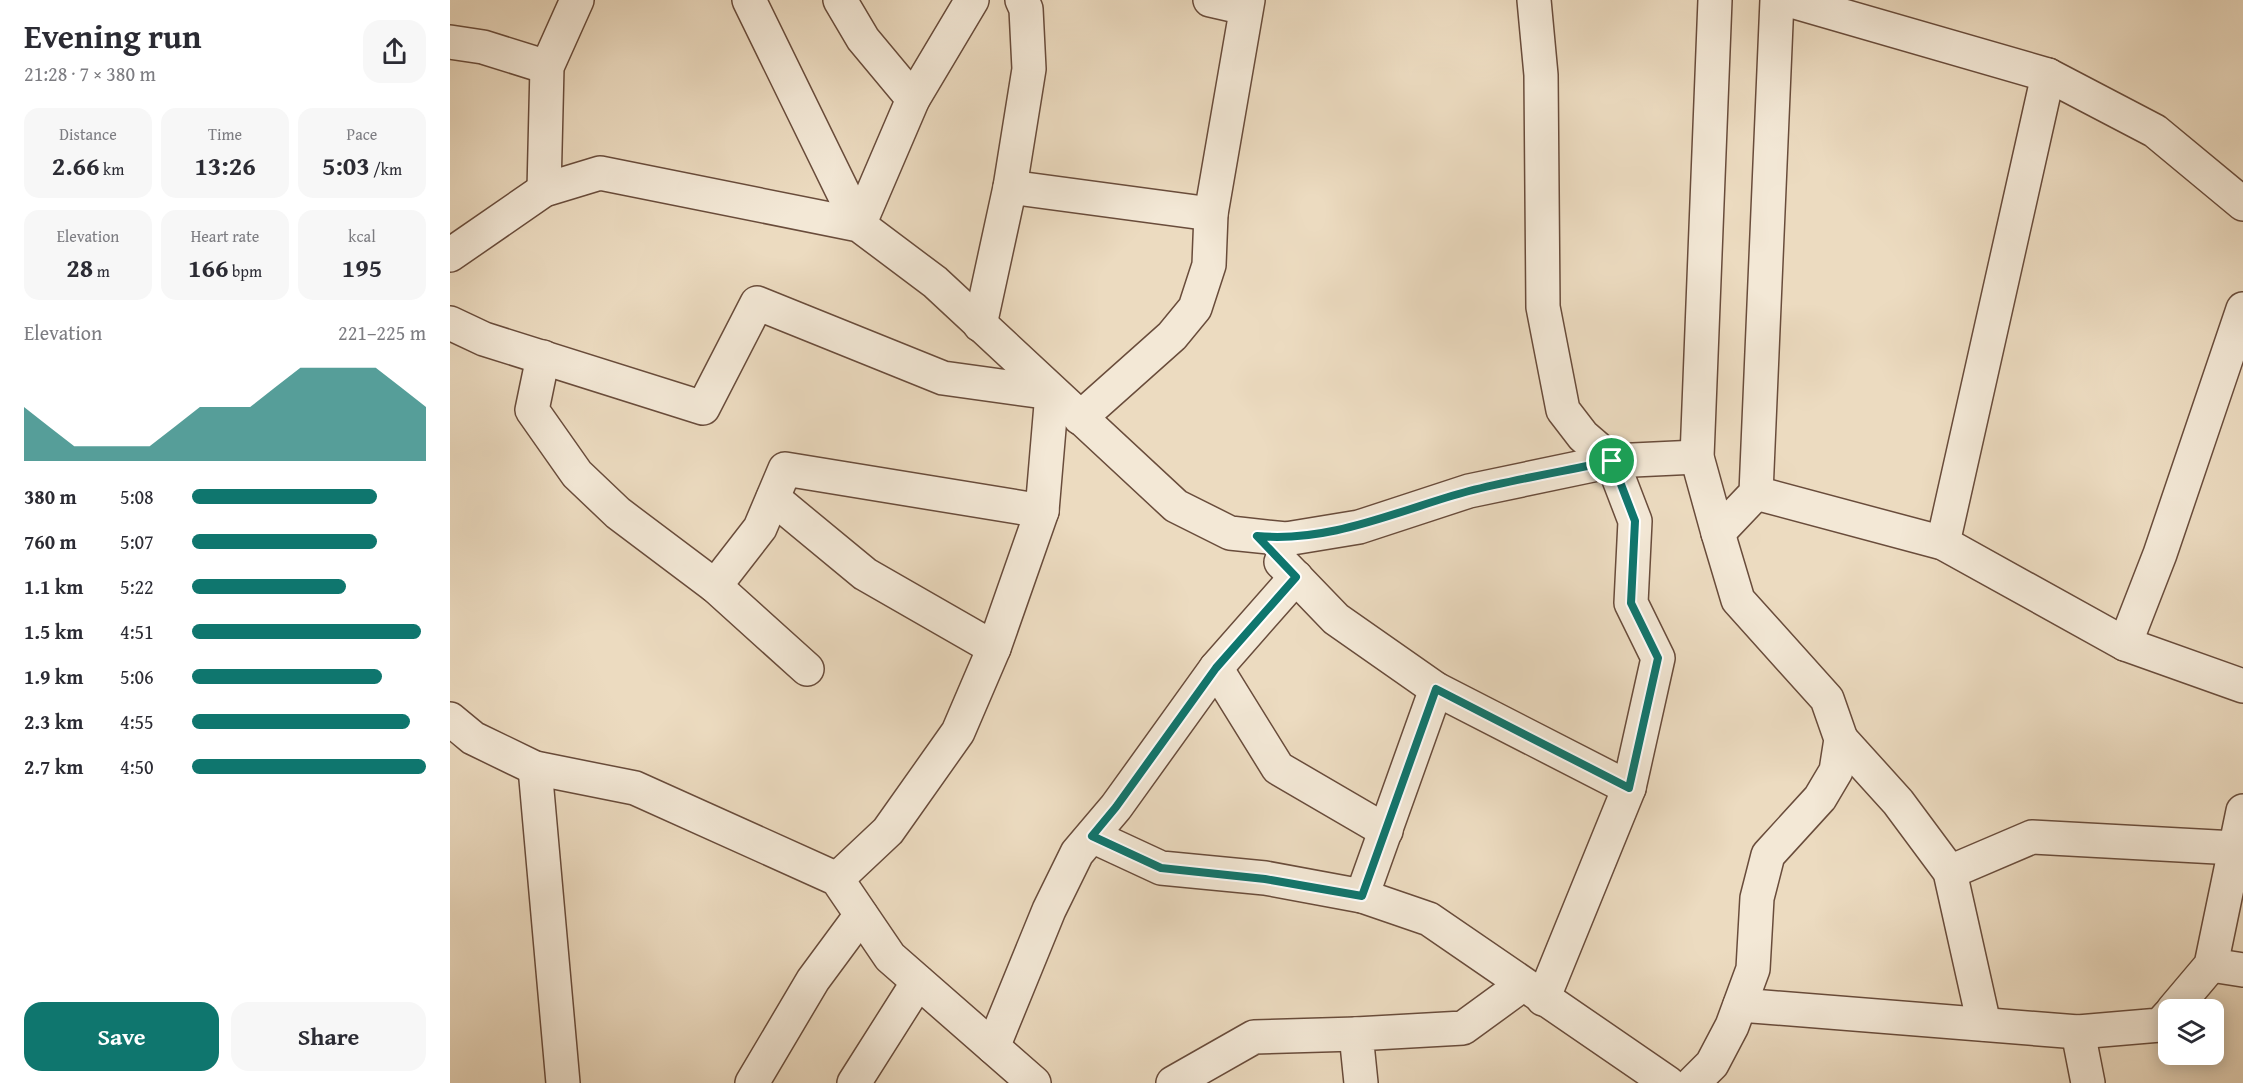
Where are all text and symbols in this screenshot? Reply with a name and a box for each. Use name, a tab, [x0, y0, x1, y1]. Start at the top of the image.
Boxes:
text: Evening run	[24, 12, 201, 60]
button: share	[363, 20, 426, 83]
text: 21:28 · 7 × 380 m	[24, 59, 156, 88]
text: Distance	[59, 122, 117, 146]
text: Time	[208, 122, 242, 146]
text: Pace	[347, 122, 377, 146]
text: 2.66	[52, 146, 100, 185]
text: 13:26	[194, 146, 256, 185]
text: 5:03	[322, 146, 370, 185]
text: km	[100, 157, 124, 181]
text: /km	[370, 157, 402, 181]
text: Elevation	[57, 224, 119, 248]
text: Heart rate	[191, 224, 259, 248]
text: kcal	[348, 224, 376, 248]
text: 28	[66, 248, 93, 287]
text: 166	[188, 248, 228, 287]
text: 195	[342, 248, 382, 287]
text: m	[93, 259, 110, 283]
text: bpm	[228, 259, 262, 283]
text: Elevation	[24, 318, 102, 347]
text: 221–225 m	[338, 318, 426, 347]
pin	[1586, 435, 1637, 486]
icon: arrive	[1595, 444, 1628, 477]
text: 380 m	[24, 482, 77, 511]
text: 5:08	[120, 482, 154, 511]
text: 760 m	[24, 527, 77, 556]
text: 5:07	[120, 527, 154, 556]
text: 1.1 km	[24, 572, 83, 601]
text: 5:22	[120, 572, 154, 601]
text: 1.5 km	[24, 617, 83, 646]
text: 4:51	[120, 617, 154, 646]
text: 1.9 km	[24, 662, 83, 691]
text: 5:06	[120, 662, 154, 691]
text: 2.3 km	[24, 707, 83, 736]
text: 4:55	[120, 707, 154, 736]
text: 2.7 km	[24, 752, 83, 781]
text: 4:50	[120, 752, 154, 781]
map controls	[2158, 999, 2224, 1065]
button: layers	[2158, 999, 2224, 1065]
button: Save	[24, 1002, 219, 1071]
button: Share	[231, 1002, 426, 1071]

